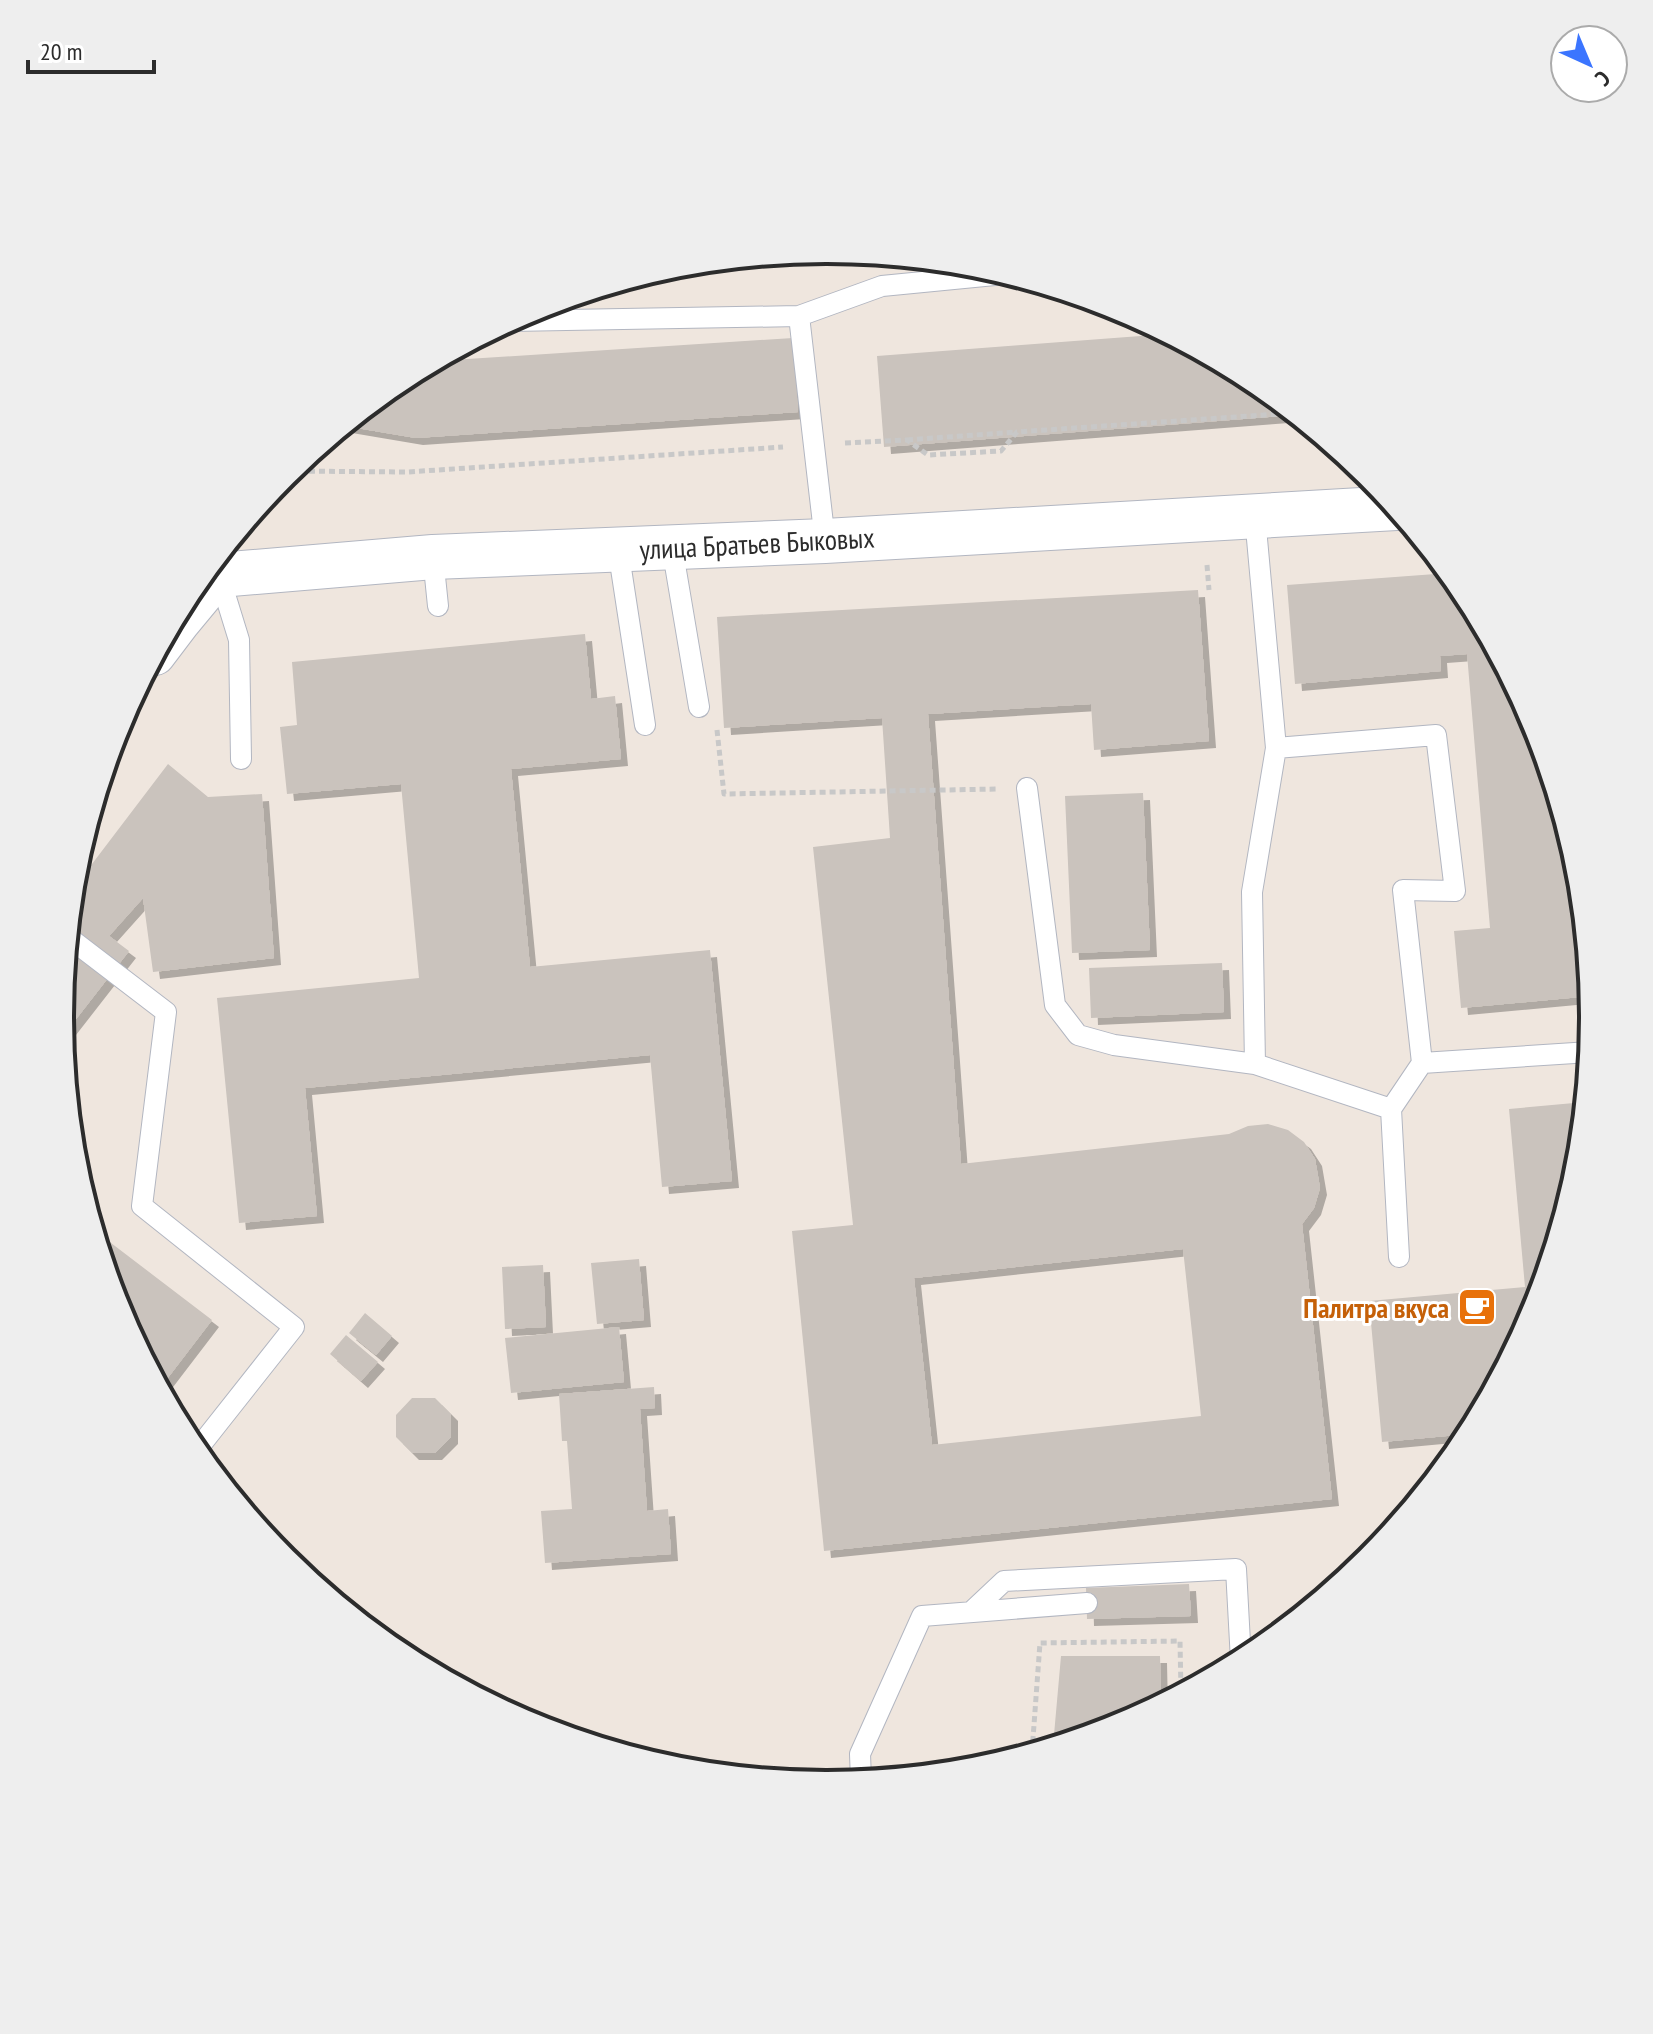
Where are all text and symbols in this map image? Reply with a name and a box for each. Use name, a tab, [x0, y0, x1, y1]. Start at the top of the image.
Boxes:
scale bar	[28, 24, 154, 74]
north arrow	[1549, 24, 1629, 104]
text: 20 m	[40, 36, 82, 67]
text: С	[1590, 65, 1616, 92]
street label: улица Братьев Быковых	[638, 518, 876, 568]
cafe icon: Палитра вкуса	[1456, 1286, 1498, 1328]
place label: Палитра вкуса	[1303, 1289, 1449, 1326]

